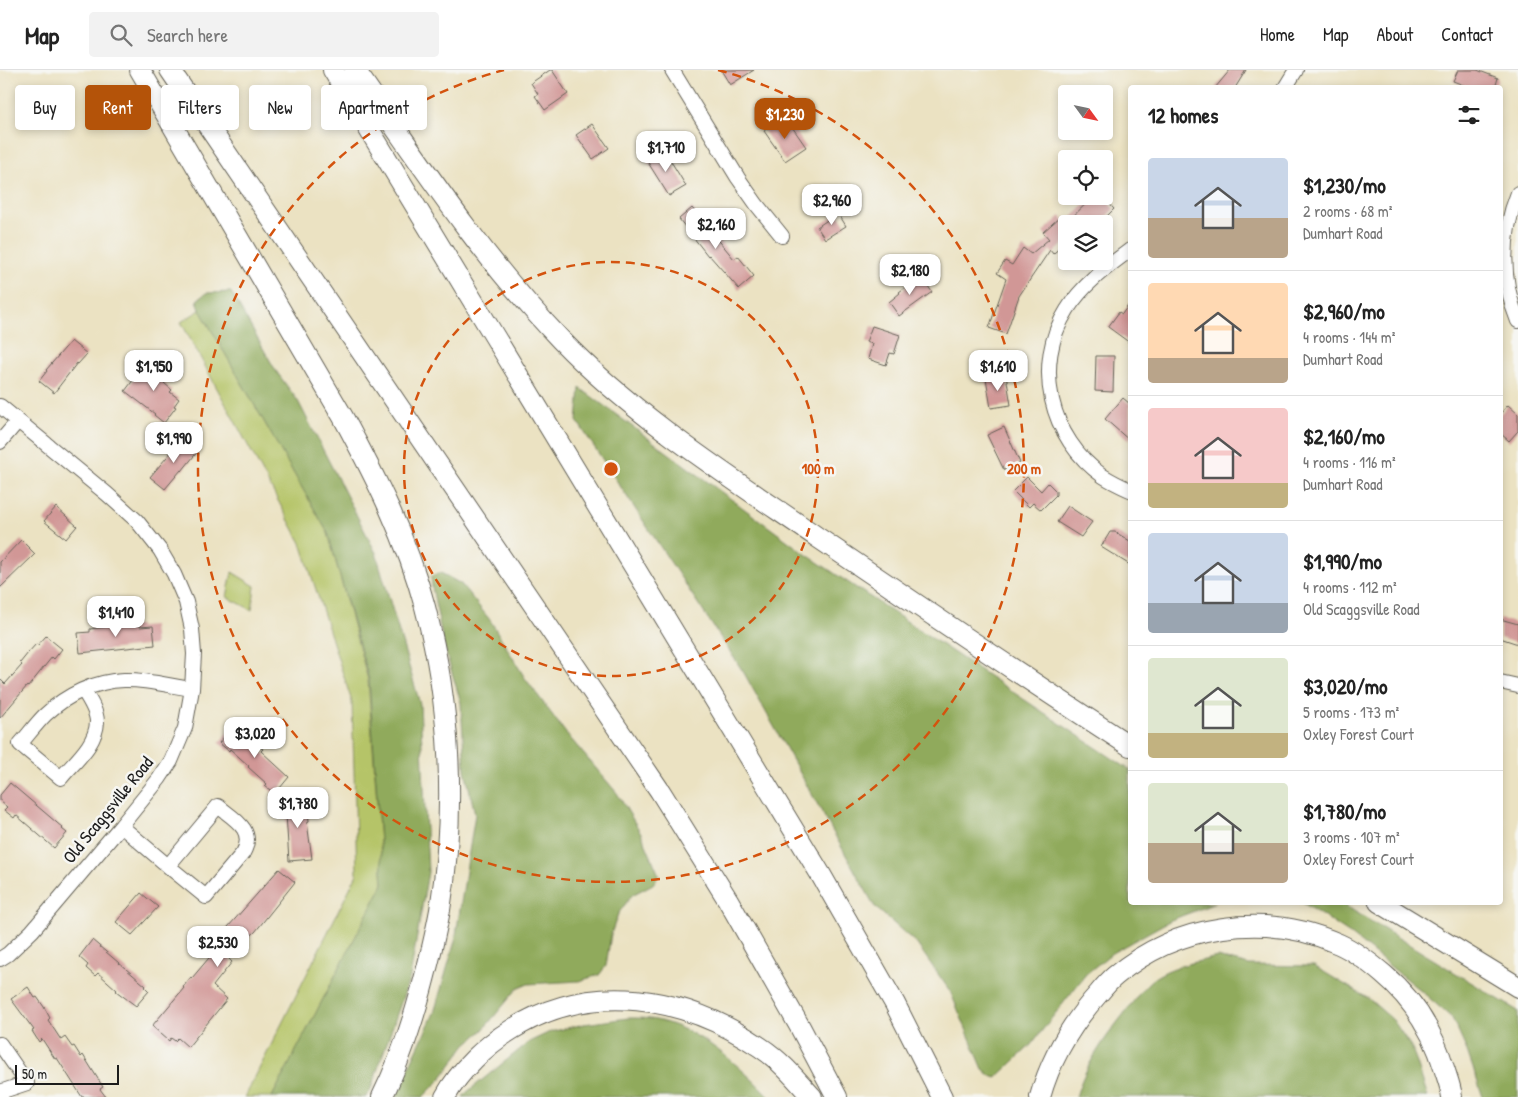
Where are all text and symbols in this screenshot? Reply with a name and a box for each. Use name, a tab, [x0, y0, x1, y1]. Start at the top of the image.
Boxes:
search box	[89, 12, 439, 57]
text: Map	[25, 19, 59, 51]
icon: search	[107, 21, 135, 49]
text: Search here	[147, 22, 228, 48]
text: Home	[1260, 22, 1295, 47]
text: Map	[1323, 22, 1348, 47]
text: About	[1376, 22, 1413, 47]
text: Contact	[1441, 22, 1493, 47]
chip: Buy	[15, 85, 75, 130]
chip: Rent	[85, 85, 151, 130]
chip: Filters	[161, 85, 239, 130]
chip: New	[249, 85, 311, 130]
chip: Apartment	[321, 85, 427, 130]
north arrow	[1058, 85, 1112, 140]
map controls	[1058, 85, 1113, 270]
pin: $1,230	[744, 98, 826, 140]
text: 12 homes	[1148, 101, 1218, 130]
icon: filters	[1455, 101, 1483, 129]
text: $1,230	[766, 103, 804, 125]
pin: $1,710	[625, 131, 707, 173]
text: $1,710	[647, 136, 685, 158]
button: locate	[1058, 150, 1113, 205]
text: $1,230/mo	[1303, 171, 1386, 200]
icon: home	[1188, 178, 1248, 238]
pin: $2,960	[791, 184, 873, 226]
text: $2,960	[813, 189, 851, 211]
text: 2 rooms · 68 m²	[1303, 200, 1392, 222]
pin: $2,160	[675, 208, 757, 250]
text: $2,160	[697, 213, 735, 235]
button: layers	[1058, 215, 1113, 270]
text: Dumhart Road	[1303, 222, 1382, 244]
pin: $2,180	[869, 254, 951, 296]
text: $2,180	[891, 259, 929, 281]
text: $2,960/mo	[1303, 297, 1385, 326]
icon: home	[1188, 303, 1248, 363]
text: 4 rooms · 144 m²	[1303, 326, 1395, 348]
text: Dumhart Road	[1303, 348, 1382, 370]
pin: $1,950	[113, 350, 195, 392]
pin: $1,610	[957, 350, 1039, 392]
text: $1,950	[136, 355, 172, 377]
text: $1,610	[980, 355, 1016, 377]
pin: $1,990	[133, 422, 215, 464]
text: $2,160/mo	[1303, 422, 1385, 451]
text: $1,990	[156, 427, 192, 449]
icon: home	[1188, 428, 1248, 488]
text: 4 rooms · 116 m²	[1303, 451, 1396, 473]
text: 100 m	[802, 458, 834, 479]
text: 200 m	[1007, 458, 1041, 479]
centre of rings	[602, 460, 620, 478]
text: Dumhart Road	[1303, 473, 1382, 495]
text: $1,990/mo	[1303, 547, 1382, 576]
icon: home	[1188, 553, 1248, 613]
text: 4 rooms · 112 m²	[1303, 576, 1397, 598]
pin: $1,410	[75, 596, 157, 638]
text: Old Scaggsville Road	[1303, 598, 1419, 620]
text: $1,410	[98, 601, 134, 623]
text: $3,020/mo	[1303, 672, 1388, 701]
icon: home	[1188, 678, 1248, 738]
text: 5 rooms · 173 m²	[1303, 701, 1399, 723]
pin: $3,020	[214, 716, 296, 759]
text: $3,020	[235, 722, 275, 744]
text: Oxley Forest Court	[1303, 723, 1414, 745]
street label: Old Scaggsville Road	[57, 751, 159, 868]
pin: $1,780	[257, 786, 339, 829]
text: $1,780	[278, 792, 318, 814]
text: $1,780/mo	[1303, 797, 1386, 826]
icon: home	[1188, 803, 1248, 863]
text: 3 rooms · 107 m²	[1303, 826, 1400, 848]
text: Oxley Forest Court	[1303, 848, 1414, 870]
pin: $2,530	[177, 926, 259, 968]
text: $2,530	[198, 931, 238, 953]
scale bar	[15, 1062, 119, 1085]
text: 50 m	[22, 1064, 47, 1083]

